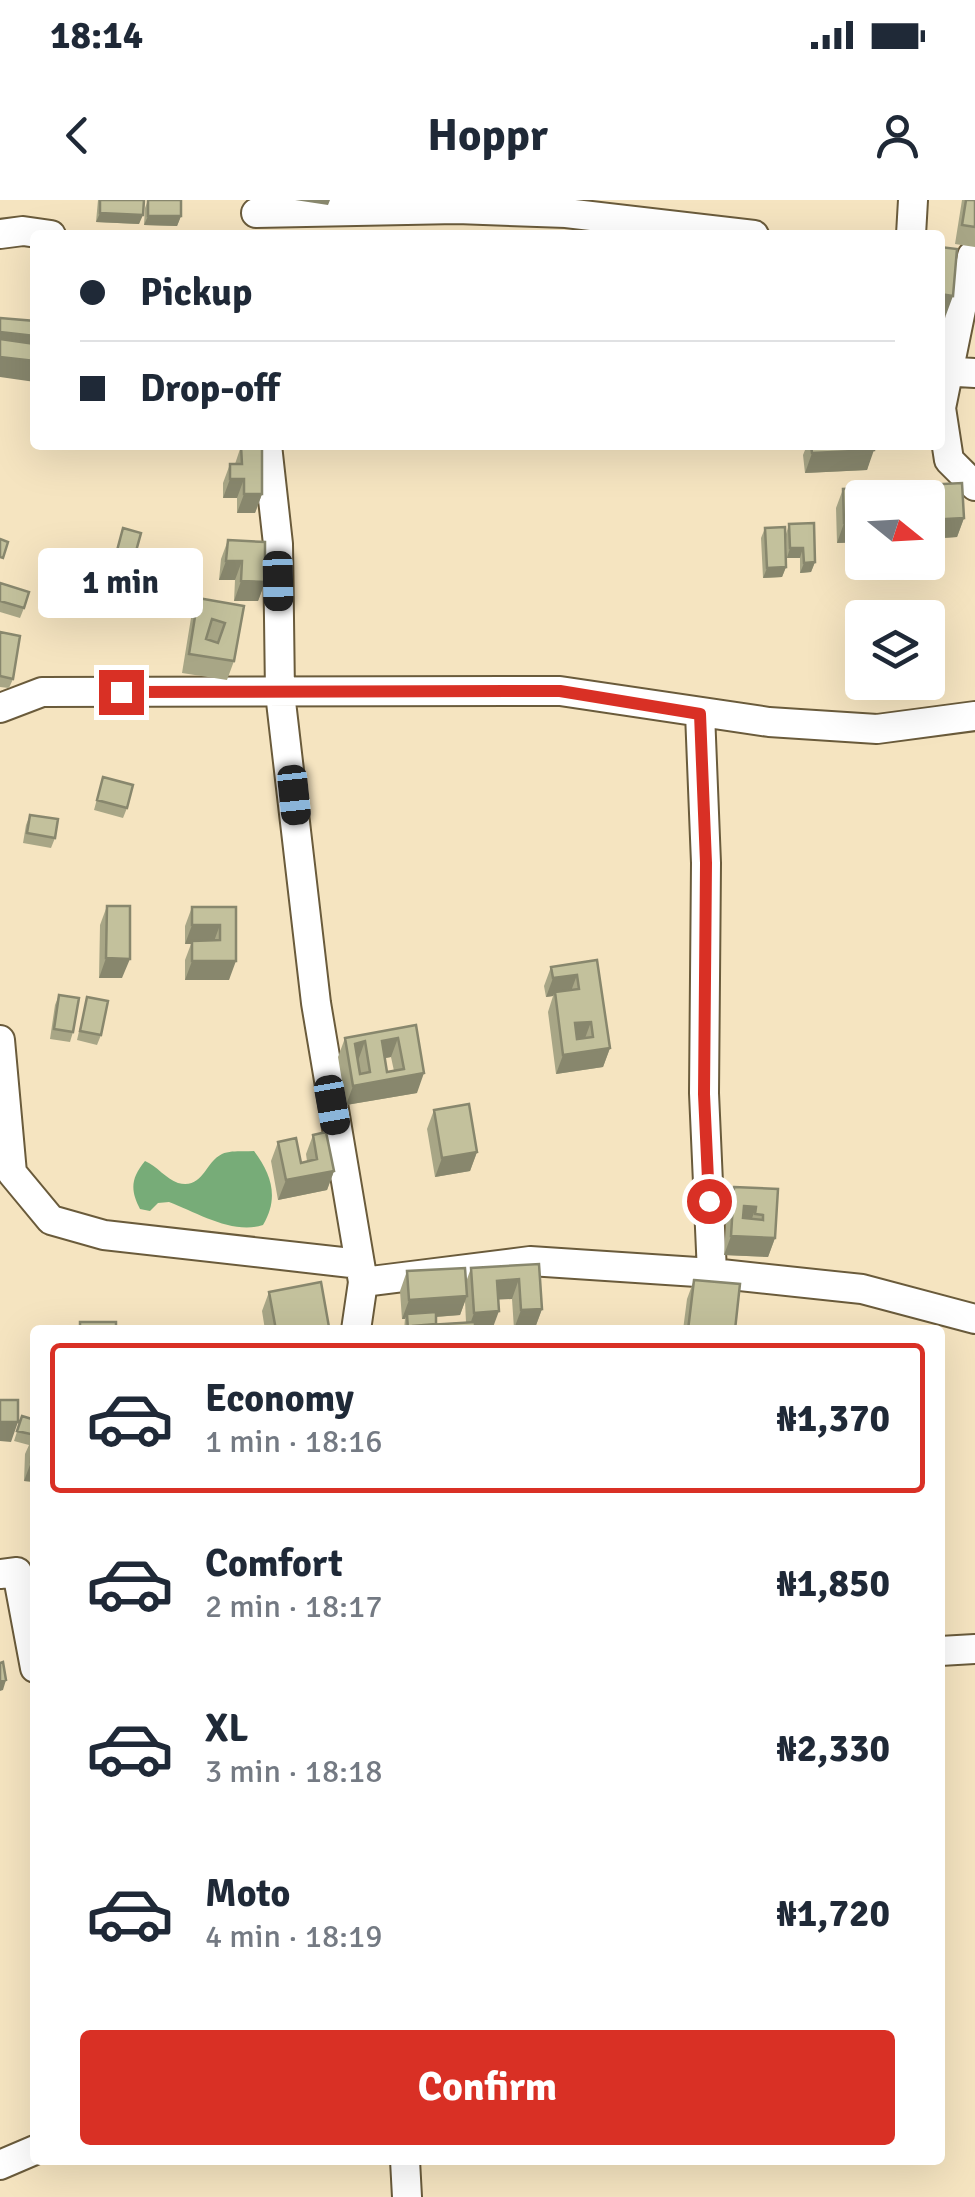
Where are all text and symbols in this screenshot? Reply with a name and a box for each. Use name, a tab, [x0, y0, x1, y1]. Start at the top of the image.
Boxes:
text: 18:14	[50, 12, 143, 59]
icon: back	[50, 108, 105, 163]
text: Hoppr	[427, 108, 548, 163]
icon: person	[870, 108, 925, 163]
text: Pickup	[140, 269, 252, 316]
text: Drop-off	[140, 365, 280, 412]
north arrow	[845, 480, 945, 580]
map controls	[845, 480, 945, 700]
callout: 1 min	[38, 547, 204, 617]
car	[262, 551, 294, 611]
text: 1 min	[82, 563, 159, 602]
button: layers	[845, 600, 945, 700]
route end	[99, 670, 144, 715]
car	[276, 764, 312, 826]
car	[312, 1073, 352, 1137]
route start	[687, 1179, 732, 1224]
icon: car	[85, 1373, 175, 1463]
text: Economy	[205, 1375, 354, 1422]
text: ₦1,370	[776, 1395, 890, 1442]
text: 1 min · 18:16	[205, 1422, 383, 1461]
icon: car	[85, 1538, 175, 1628]
text: Comfort	[205, 1540, 343, 1587]
text: ₦1,850	[776, 1560, 890, 1607]
text: 2 min · 18:17	[205, 1587, 383, 1626]
icon: car	[85, 1703, 175, 1793]
text: XL	[205, 1705, 248, 1752]
text: ₦2,330	[776, 1725, 890, 1772]
text: 3 min · 18:18	[205, 1752, 383, 1791]
icon: car	[85, 1868, 175, 1958]
text: Moto	[205, 1870, 290, 1917]
text: ₦1,720	[776, 1890, 890, 1937]
text: 4 min · 18:19	[205, 1917, 383, 1956]
button: Confirm	[80, 2030, 895, 2145]

